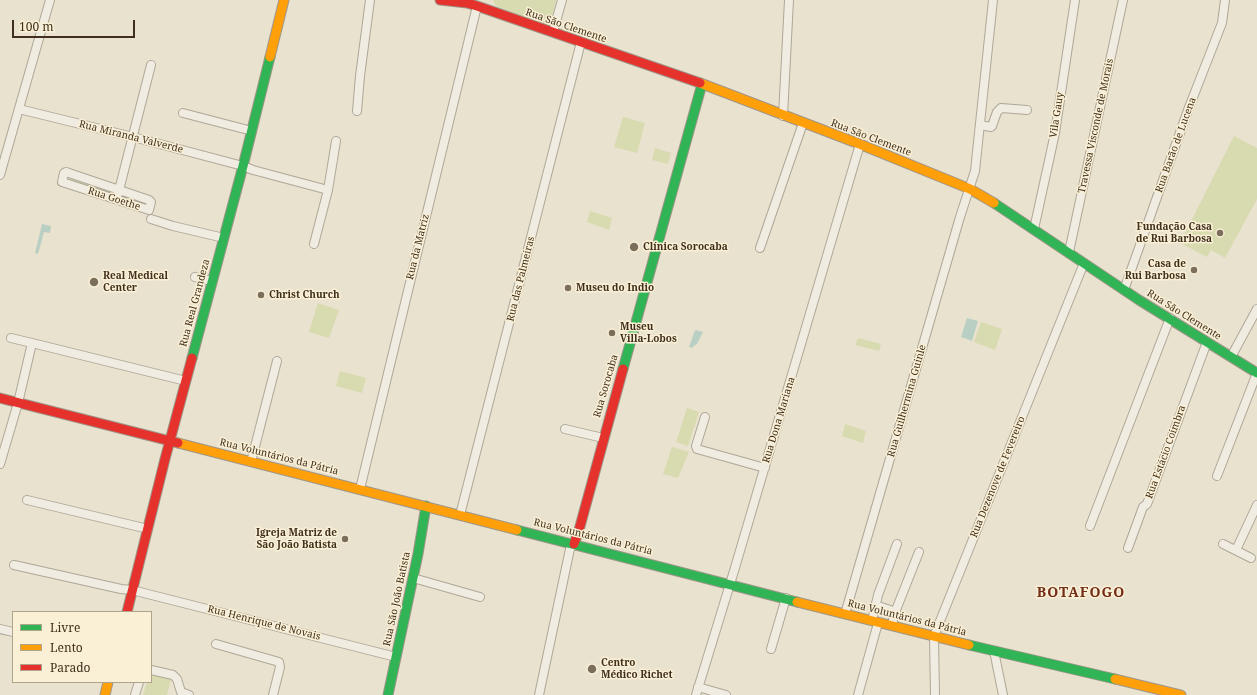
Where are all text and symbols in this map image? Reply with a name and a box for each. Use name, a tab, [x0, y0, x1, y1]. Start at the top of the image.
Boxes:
street label: Rua São Clemente	[524, 6, 608, 46]
scale bar	[14, 12, 137, 38]
text: 100 m	[19, 18, 54, 35]
street label: Travessa Visconde de Morais	[1076, 58, 1116, 194]
street label: Vila Gauy	[1047, 91, 1067, 139]
street label: Rua Barão de Lucena	[1153, 96, 1199, 194]
street label: Rua São Clemente	[829, 117, 913, 159]
street label: Rua Miranda Valverde	[78, 118, 184, 156]
street label: Rua Goethe	[86, 185, 142, 213]
street label: Rua da Matriz	[404, 213, 432, 281]
place label: Fundação Casa de Rui Barbosa	[1136, 221, 1212, 244]
marker: Fundação Casa de Rui Barbosa	[1215, 228, 1225, 238]
street label: Rua das Palmeiras	[505, 235, 537, 323]
marker: Clínica Sorocaba	[628, 241, 640, 253]
place label: Clínica Sorocaba	[643, 241, 728, 253]
street label: Rua Real Grandeza	[178, 258, 212, 348]
place label: Casa de Rui Barbosa	[1125, 258, 1186, 282]
marker: Casa de Rui Barbosa	[1189, 265, 1199, 275]
place label: Real Medical Center	[103, 270, 168, 294]
marker: Real Medical Center	[88, 276, 100, 288]
place label: Museu do Indio	[576, 282, 654, 294]
marker: Museu do Indio	[563, 283, 573, 293]
street label: Rua São Clemente	[1145, 287, 1223, 343]
place label: Christ Church	[269, 289, 340, 301]
marker: Christ Church	[256, 290, 266, 300]
place label: Museu Villa-Lobos	[620, 321, 677, 344]
marker: Museu Villa-Lobos	[607, 328, 617, 338]
street label: Rua Guilhermina Guinle	[885, 343, 929, 459]
street label: Rua Sorocaba	[591, 353, 621, 419]
street label: Rua Dona Mariana	[760, 375, 798, 465]
street label: Rua Estácio Coimbra	[1144, 404, 1188, 500]
street label: Rua Dezenove de Fevereiro	[968, 414, 1028, 540]
street label: Rua Voluntários da Pátria	[218, 436, 340, 478]
street label: Rua Voluntários da Pátria	[532, 516, 654, 558]
place label: Igreja Matriz de São João Batista	[256, 527, 337, 550]
marker: Igreja Matriz de São João Batista	[340, 534, 350, 544]
street label: Rua São João Batista	[381, 551, 413, 647]
district label: BOTAFOGO	[1037, 585, 1125, 601]
street label: Rua Voluntários da Pátria	[846, 597, 968, 639]
street label: Rua Henrique de Novais	[206, 603, 322, 643]
legend	[12, 611, 152, 683]
text: Livre	[50, 619, 80, 636]
text: Lento	[50, 639, 83, 656]
place label: Centro Médico Richet	[601, 657, 673, 680]
text: Parado	[50, 659, 90, 676]
marker: Centro Médico Richet	[586, 663, 598, 675]

